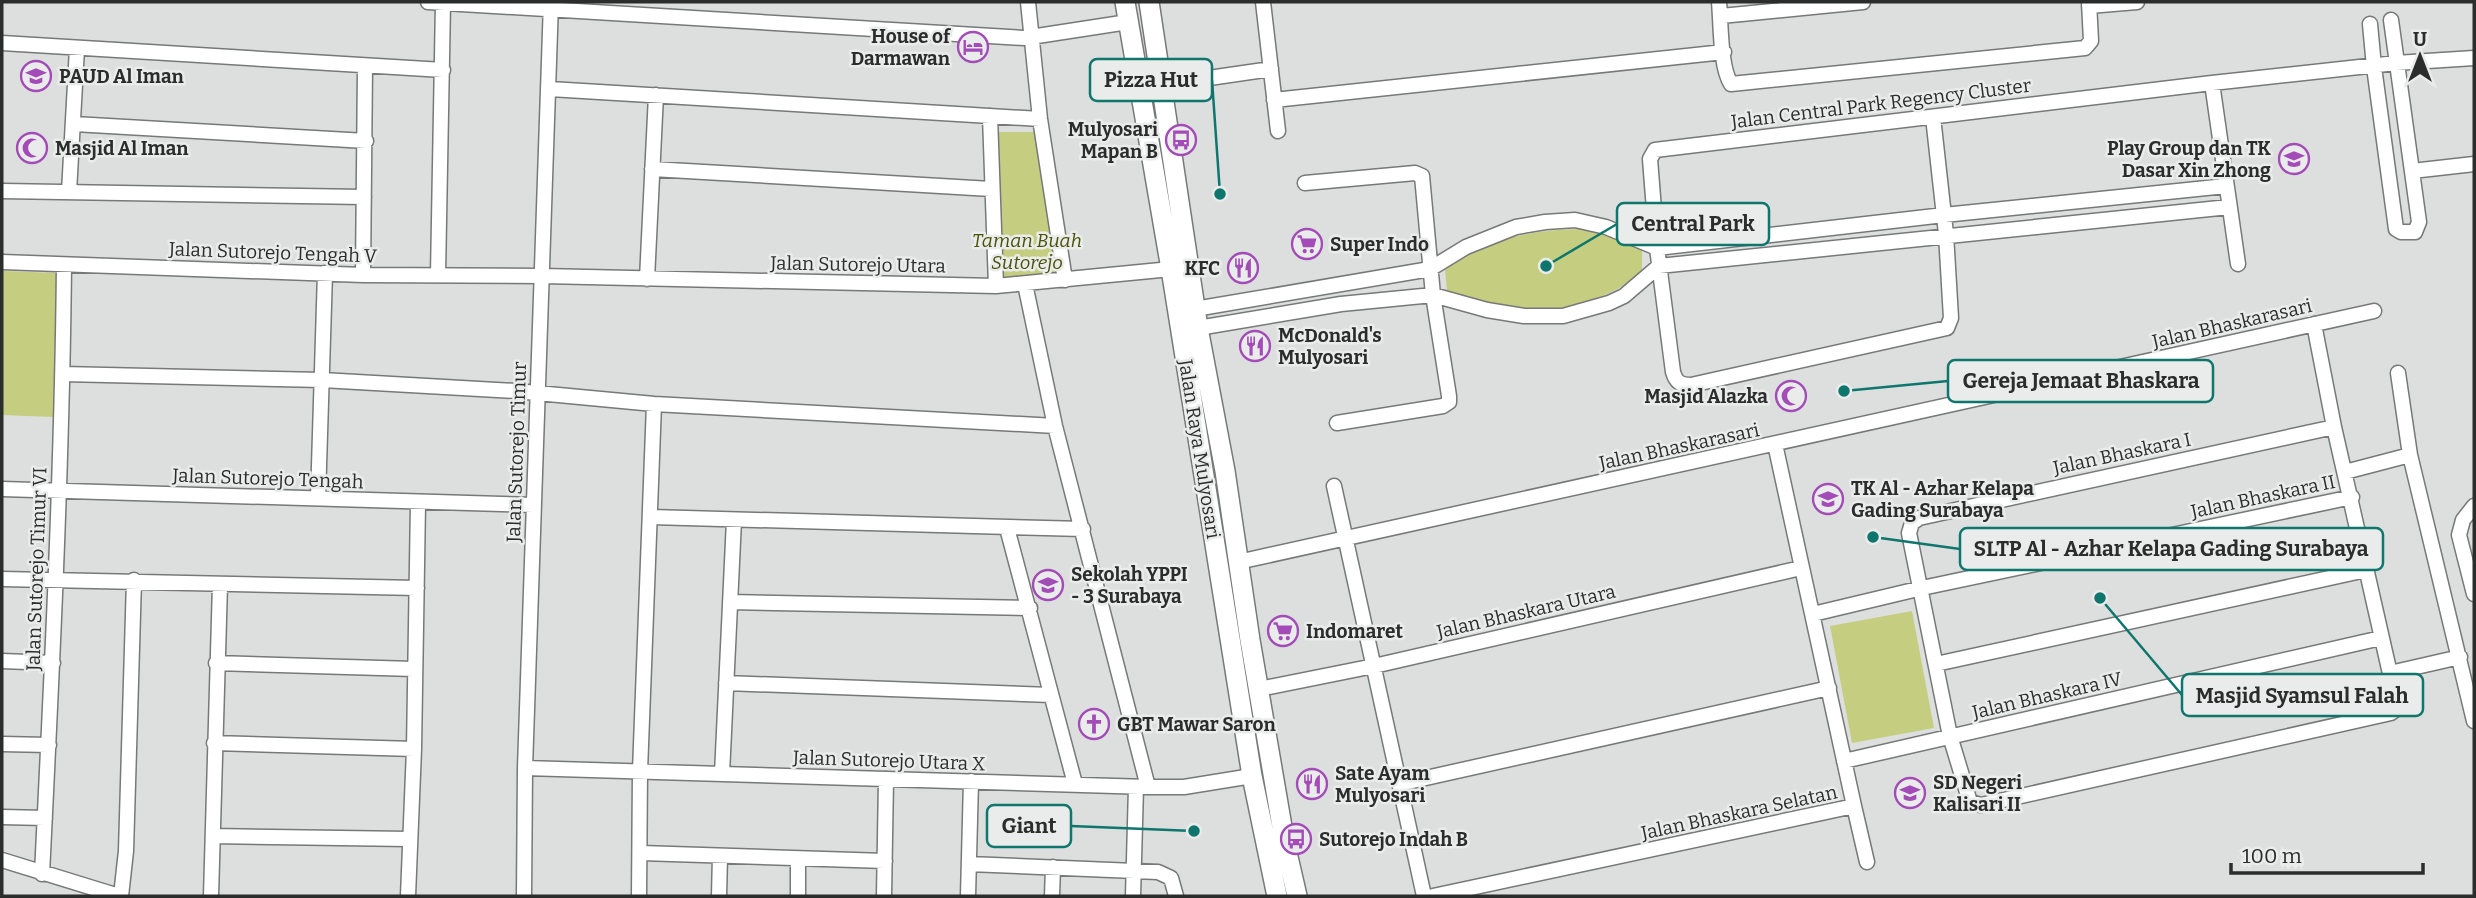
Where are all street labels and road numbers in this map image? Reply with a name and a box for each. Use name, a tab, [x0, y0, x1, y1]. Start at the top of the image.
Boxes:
street label: Jalan Central Park Regency Cluster	[1729, 74, 2033, 133]
street label: Jalan Sutorejo Tengah V	[168, 237, 378, 268]
street label: Jalan Sutorejo Utara	[769, 251, 946, 278]
street label: Jalan Bhaskarasari	[2149, 294, 2314, 353]
street label: Jalan Raya Mulyosari	[1174, 357, 1225, 541]
street label: Jalan Sutorejo Timur	[502, 361, 531, 544]
street label: Jalan Bhaskarasari	[1596, 418, 1762, 475]
street label: Jalan Bhaskara I	[2050, 428, 2193, 480]
street label: Jalan Sutorejo Tengah	[171, 464, 364, 493]
street label: Jalan Sutorejo Timur VI	[21, 467, 52, 672]
street label: Jalan Bhaskara II	[2188, 470, 2337, 523]
street label: Jalan Bhaskara Utara	[1433, 580, 1618, 643]
street label: Jalan Bhaskara IV	[1969, 667, 2125, 724]
street label: Jalan Sutorejo Utara X	[791, 746, 986, 775]
street label: Jalan Bhaskara Selatan	[1638, 780, 1839, 845]

